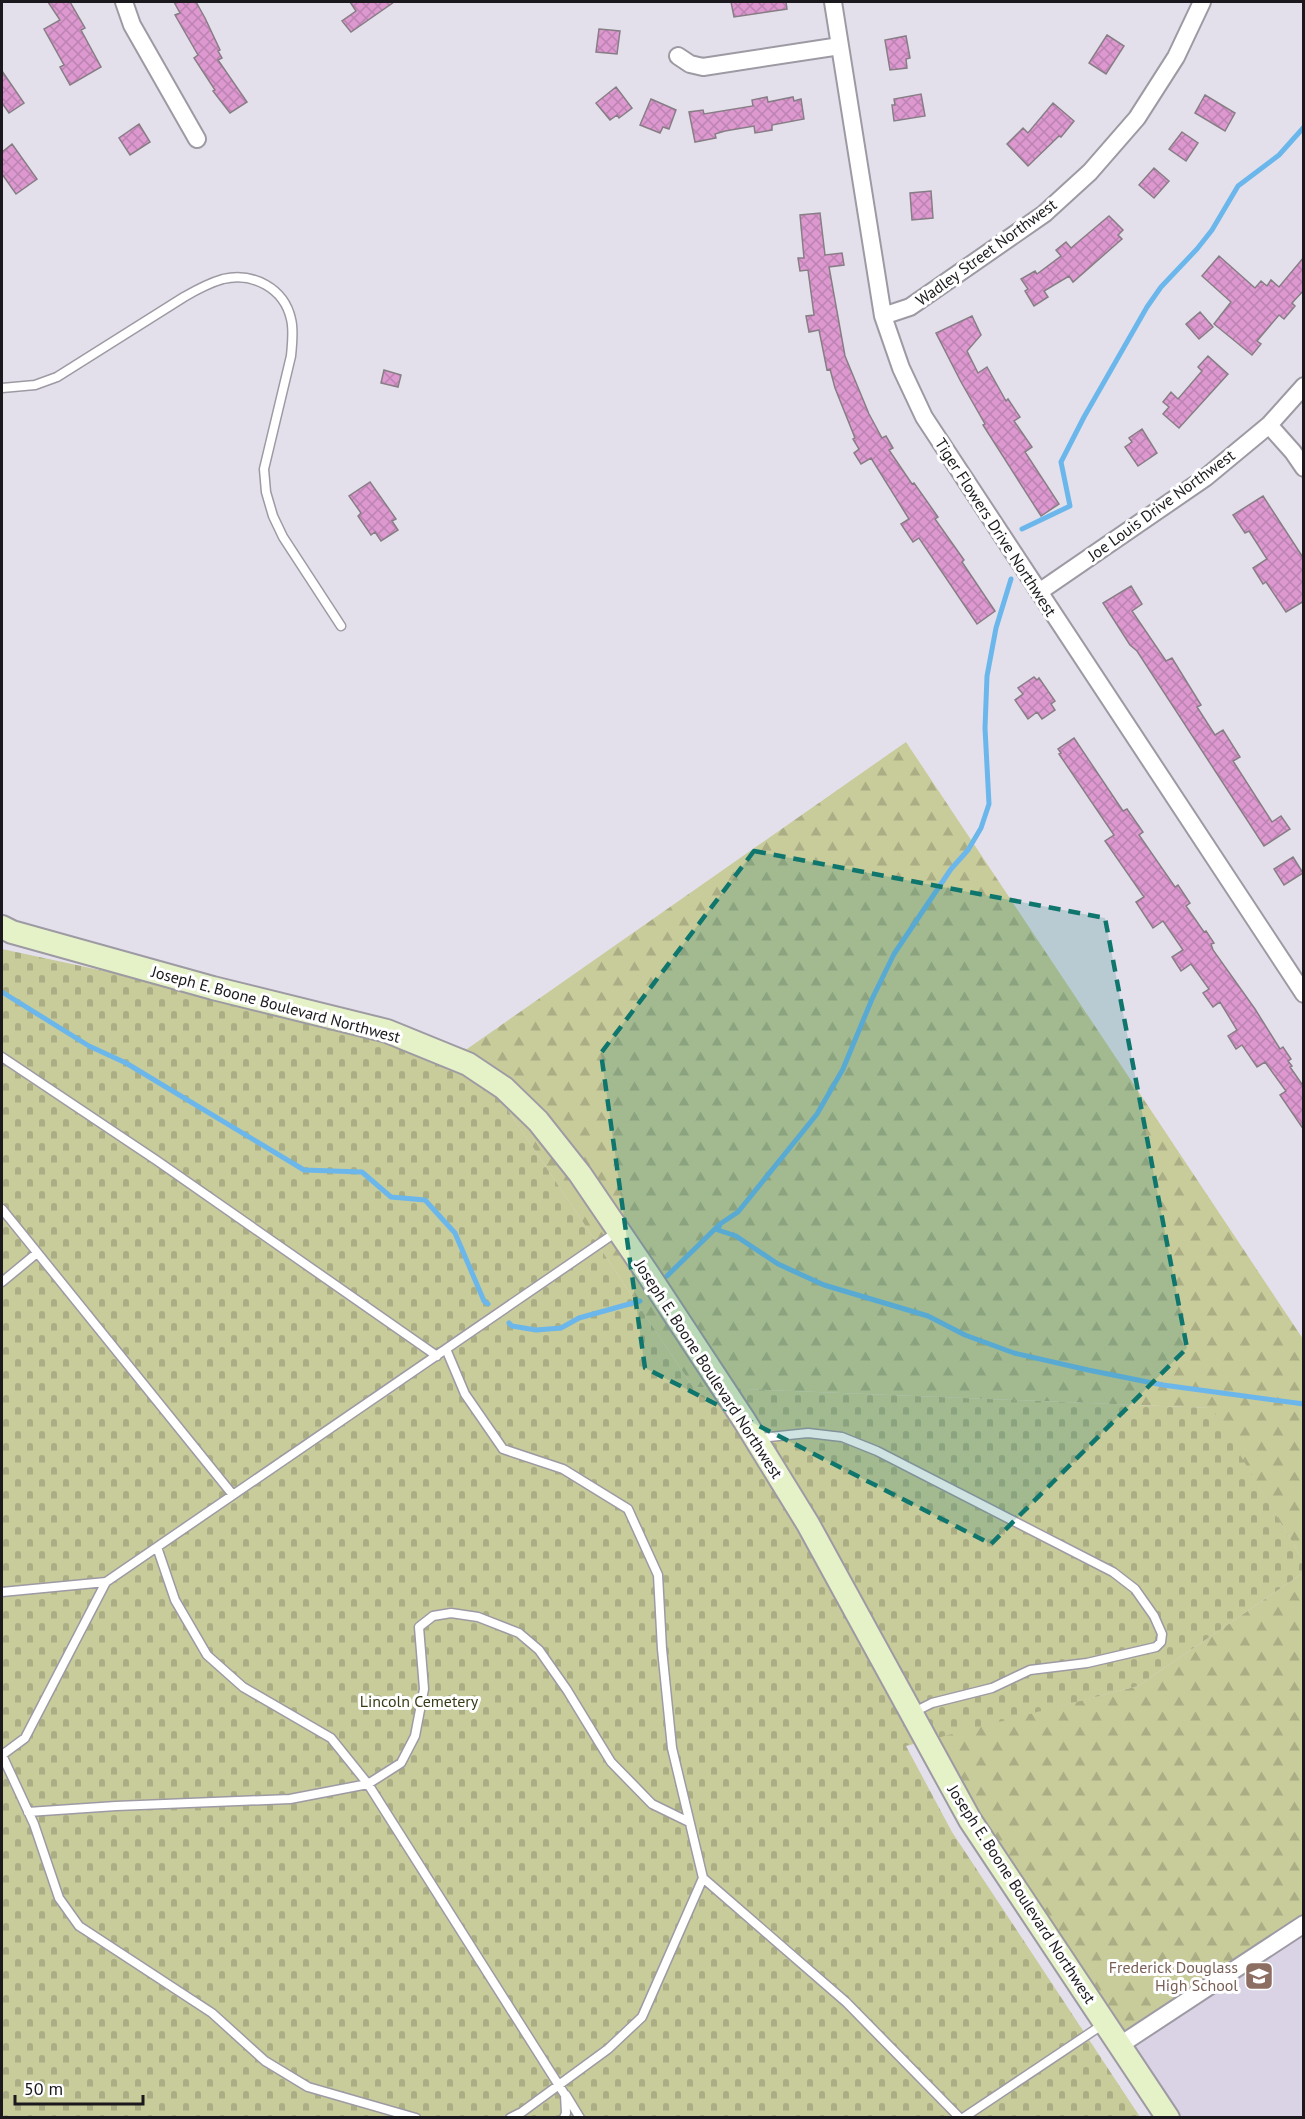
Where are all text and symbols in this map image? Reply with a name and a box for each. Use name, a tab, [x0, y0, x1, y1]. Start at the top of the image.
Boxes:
street label: Wadley Street Northwest	[912, 194, 1061, 310]
street label: Tiger Flowers Drive Northwest	[931, 434, 1061, 620]
street label: Joe Louis Drive Northwest	[1083, 445, 1239, 566]
street label: Joseph E. Boone Boulevard Northwest	[148, 961, 403, 1047]
street label: Joseph E. Boone Boulevard Northwest	[630, 1255, 788, 1483]
park label: Lincoln Cemetery	[360, 1691, 479, 1711]
street label: Joseph E. Boone Boulevard Northwest	[943, 1780, 1101, 2008]
place label: Frederick Douglass High School	[1109, 1957, 1238, 1995]
school or university icon: Frederick Douglass High School	[1243, 1960, 1275, 1992]
scale bar	[15, 2068, 142, 2106]
text: 50 m	[24, 2077, 63, 2100]

